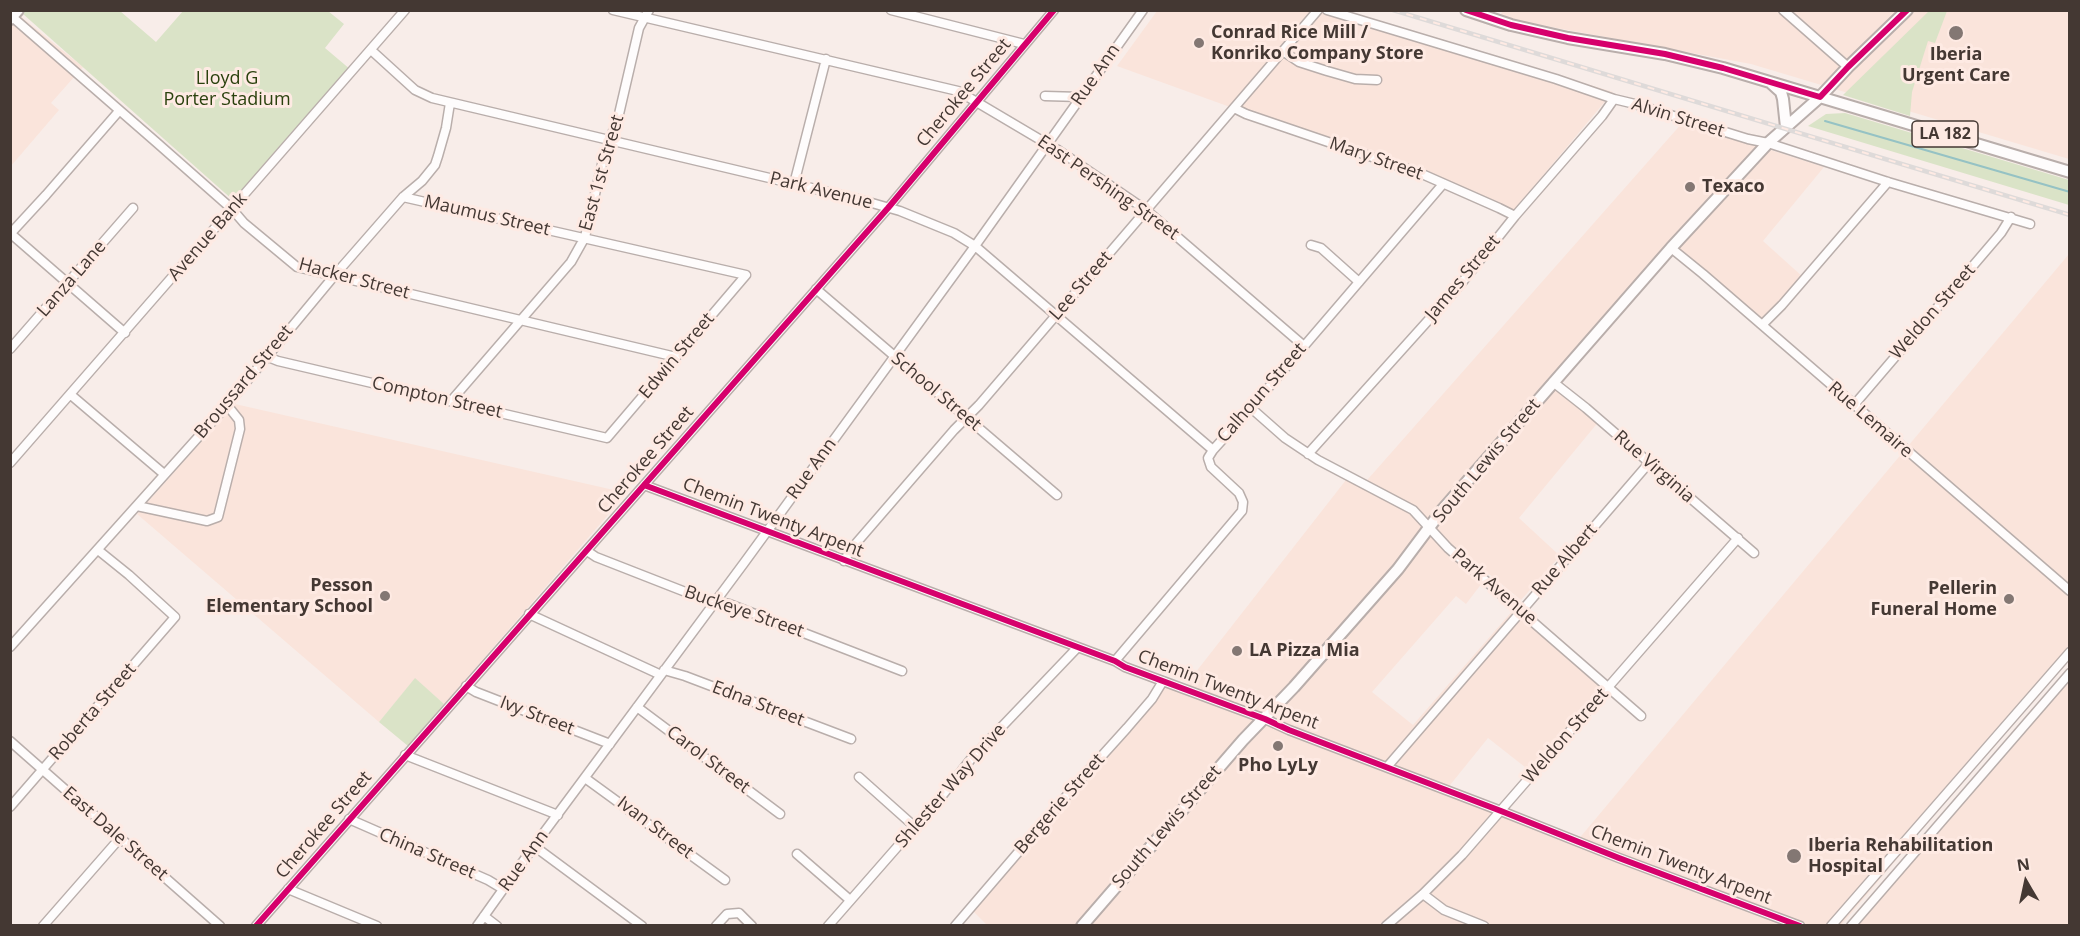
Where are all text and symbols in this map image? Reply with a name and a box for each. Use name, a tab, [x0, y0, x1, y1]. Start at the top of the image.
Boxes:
place label: Conrad Rice Mill / Konriko Company Store	[1211, 22, 1424, 64]
marker: Iberia Urgent Care	[1947, 24, 1965, 42]
street label: Cherokee Street	[912, 34, 1016, 152]
marker: Conrad Rice Mill / Konriko Company Store	[1192, 36, 1206, 50]
street label: Rue Ann	[1067, 40, 1125, 110]
place label: Iberia Urgent Care	[1902, 44, 2010, 86]
park label: Lloyd G Porter Stadium	[163, 68, 291, 110]
street label: Alvin Street	[1629, 94, 1727, 142]
street label: East 1st Street	[575, 112, 629, 234]
road number: LA 182	[1912, 121, 1978, 147]
street label: East Pershing Street	[1033, 131, 1183, 245]
street label: Mary Street	[1326, 133, 1426, 185]
street label: Park Avenue	[767, 168, 875, 214]
place label: Texaco	[1702, 176, 1765, 198]
marker: Texaco	[1683, 180, 1697, 194]
street label: Avenue Bank	[164, 189, 252, 285]
street label: Maumus Street	[422, 191, 552, 241]
street label: James Street	[1421, 231, 1505, 325]
street label: Lanza Lane	[33, 236, 111, 322]
street label: Lee Street	[1045, 247, 1117, 325]
street label: Hacker Street	[296, 254, 412, 304]
street label: Weldon Street	[1886, 260, 1980, 364]
street label: Edwin Street	[635, 309, 719, 403]
street label: Broussard Street	[190, 321, 298, 443]
street label: Calhoun Street	[1213, 339, 1311, 447]
street label: School Street	[887, 348, 985, 436]
street label: Compton Street	[370, 373, 504, 423]
street label: Rue Lemaire	[1823, 377, 1917, 463]
street label: South Lewis Street	[1429, 395, 1545, 527]
street label: Cherokee Street	[593, 402, 699, 518]
street label: Rue Virginia	[1609, 426, 1699, 508]
street label: Rue Ann	[783, 434, 841, 504]
street label: Chemin Twenty Arpent	[680, 474, 866, 562]
street label: Rue Albert	[1528, 520, 1602, 600]
street label: Park Avenue	[1447, 544, 1541, 630]
place label: Pesson Elementary School	[206, 575, 373, 618]
place label: Pellerin Funeral Home	[1870, 578, 1997, 620]
street label: Buckeye Street	[681, 581, 807, 643]
marker: Pesson Elementary School	[378, 589, 392, 603]
marker: Pellerin Funeral Home	[2002, 592, 2016, 606]
place label: LA Pizza Mia	[1249, 640, 1360, 662]
marker: LA Pizza Mia	[1230, 644, 1244, 658]
street label: Chemin Twenty Arpent	[1135, 646, 1321, 734]
street label: Roberta Street	[45, 659, 141, 765]
street label: Edna Street	[709, 677, 807, 731]
street label: Weldon Street	[1519, 684, 1613, 788]
street label: Ivy Street	[497, 692, 577, 740]
street label: Shlester Way Drive	[891, 720, 1011, 852]
street label: Carol Street	[662, 722, 754, 798]
marker: Pho LyLy	[1271, 739, 1285, 753]
street label: Bergerie Street	[1011, 749, 1109, 859]
place label: Pho LyLy	[1238, 755, 1318, 777]
street label: South Lewis Street	[1108, 761, 1226, 893]
street label: Cherokee Street	[271, 767, 377, 883]
street label: East Dale Street	[58, 782, 172, 886]
street label: Ivan Street	[613, 792, 697, 864]
street label: Chemin Twenty Arpent	[1588, 821, 1774, 909]
street label: China Street	[375, 824, 479, 884]
street label: Rue Ann	[495, 826, 553, 896]
place label: Iberia Rehabilitation Hospital	[1808, 835, 1993, 878]
marker: Iberia Rehabilitation Hospital	[1785, 847, 1803, 865]
north arrow	[1996, 852, 2056, 912]
text: N	[2015, 852, 2031, 876]

